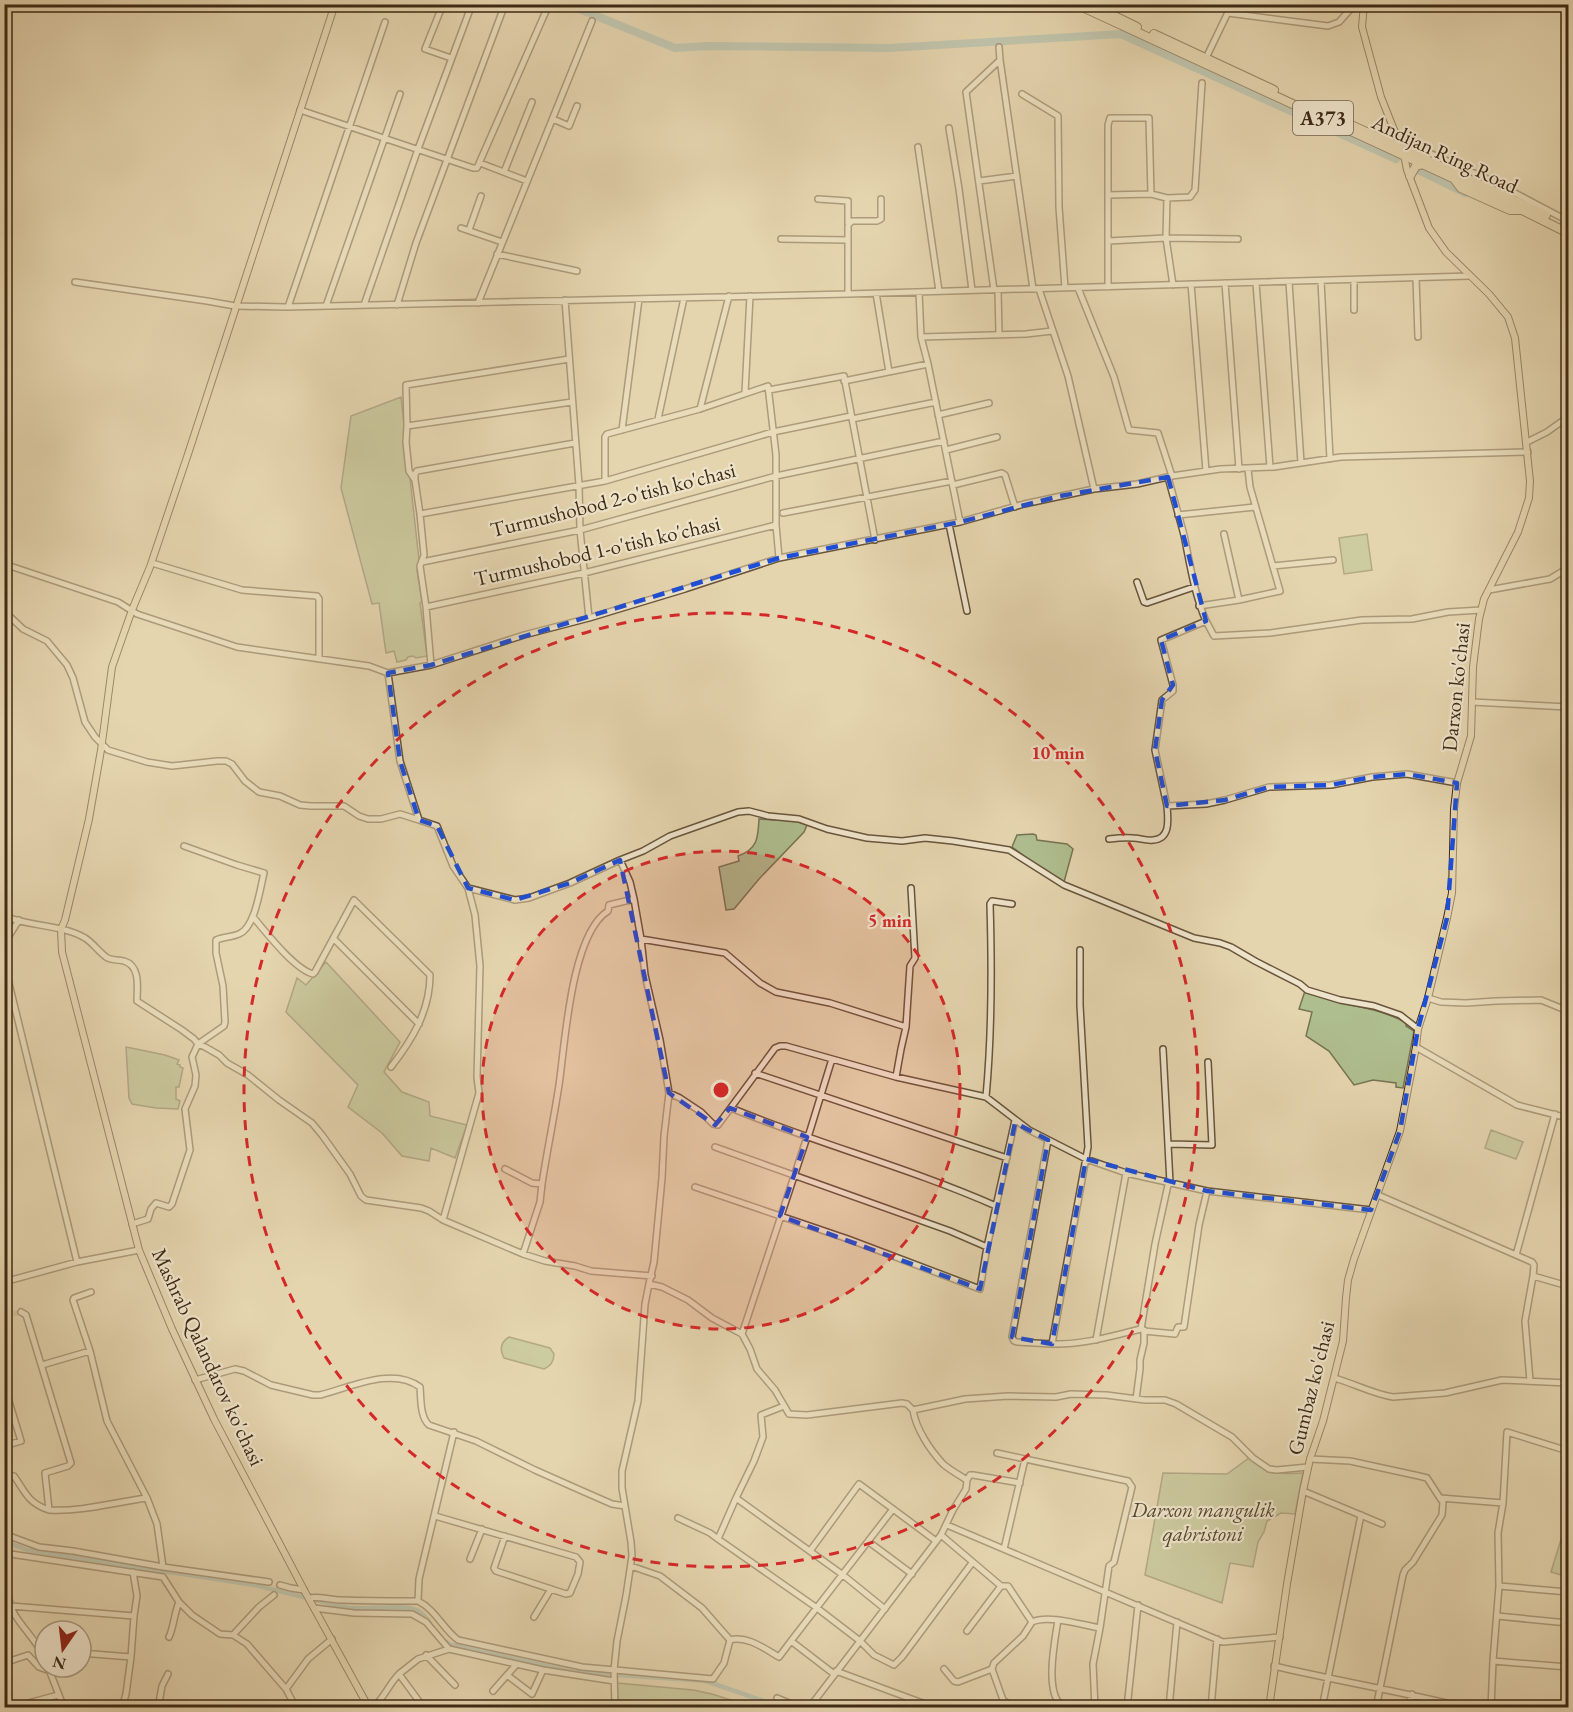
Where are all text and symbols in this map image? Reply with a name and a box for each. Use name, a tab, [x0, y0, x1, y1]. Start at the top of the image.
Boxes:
road number: A373	[1293, 101, 1353, 135]
street label: Andijan Ring Road	[1367, 107, 1523, 199]
street label: Turmushobod 2-o'tish ko'chasi	[488, 456, 738, 543]
street label: Turmushobod 1-o'tish ko'chasi	[471, 509, 723, 592]
street label: Darxon ko'chasi	[1435, 621, 1476, 753]
text: 10 min	[1031, 741, 1085, 764]
text: 5 min	[868, 909, 912, 932]
centre of rings	[711, 1080, 731, 1100]
street label: Mashrab Qalandarov ko'chasi	[145, 1244, 271, 1470]
street label: Gumbaz ko'chasi	[1281, 1318, 1340, 1458]
park label: Darxon mangulik qabristoni	[1130, 1496, 1275, 1548]
north arrow	[33, 1619, 93, 1679]
text: N	[51, 1651, 68, 1675]

